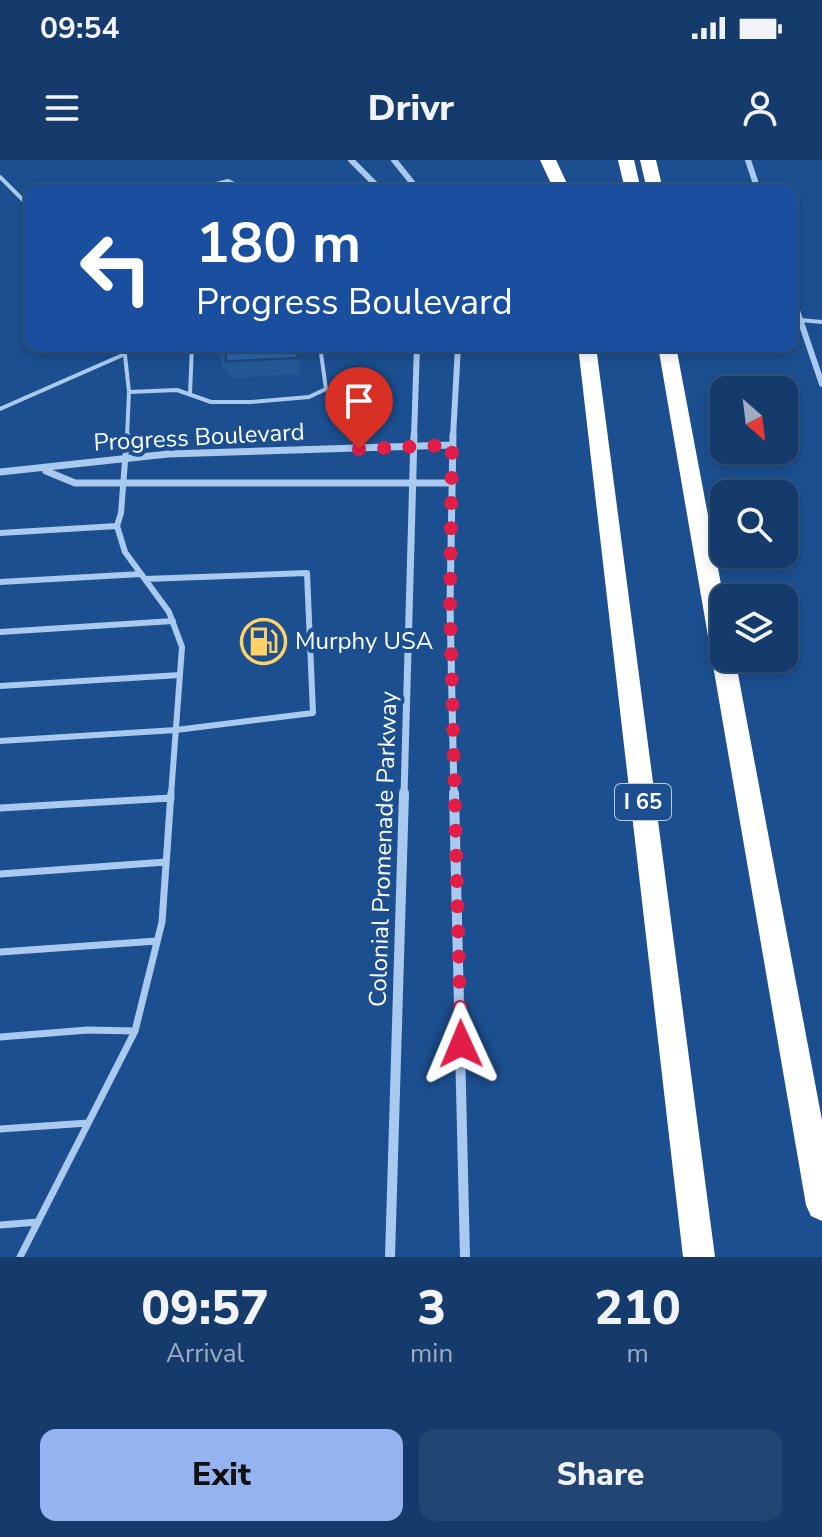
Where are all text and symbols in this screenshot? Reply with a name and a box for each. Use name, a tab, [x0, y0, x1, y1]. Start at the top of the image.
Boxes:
text: 09:54	[40, 8, 119, 49]
text: Drivr	[368, 84, 454, 133]
icon: menu	[40, 86, 84, 130]
icon: person	[738, 86, 782, 130]
text: 180 m	[196, 205, 361, 282]
icon: left	[64, 216, 168, 320]
text: Progress Boulevard	[196, 278, 513, 327]
pin	[325, 367, 393, 449]
north arrow	[710, 376, 798, 464]
map controls	[710, 376, 798, 672]
icon: arrive	[337, 379, 381, 423]
street label: Progress Boulevard	[93, 415, 305, 459]
button: search	[710, 480, 798, 568]
button: layers	[710, 584, 798, 672]
fuel station icon: Murphy USA	[240, 617, 288, 665]
place label: Murphy USA	[295, 625, 434, 657]
street label: Colonial Promenade Parkway	[361, 690, 405, 1007]
road number: I 65	[615, 784, 671, 820]
position arrow	[419, 1002, 503, 1086]
text: 09:57	[141, 1275, 269, 1341]
text: 3	[417, 1275, 446, 1341]
text: 210	[594, 1275, 681, 1341]
text: Arrival	[166, 1336, 244, 1371]
text: min	[410, 1336, 453, 1371]
text: m	[626, 1336, 649, 1371]
button: Exit	[40, 1429, 403, 1521]
button: Share	[419, 1429, 782, 1521]

